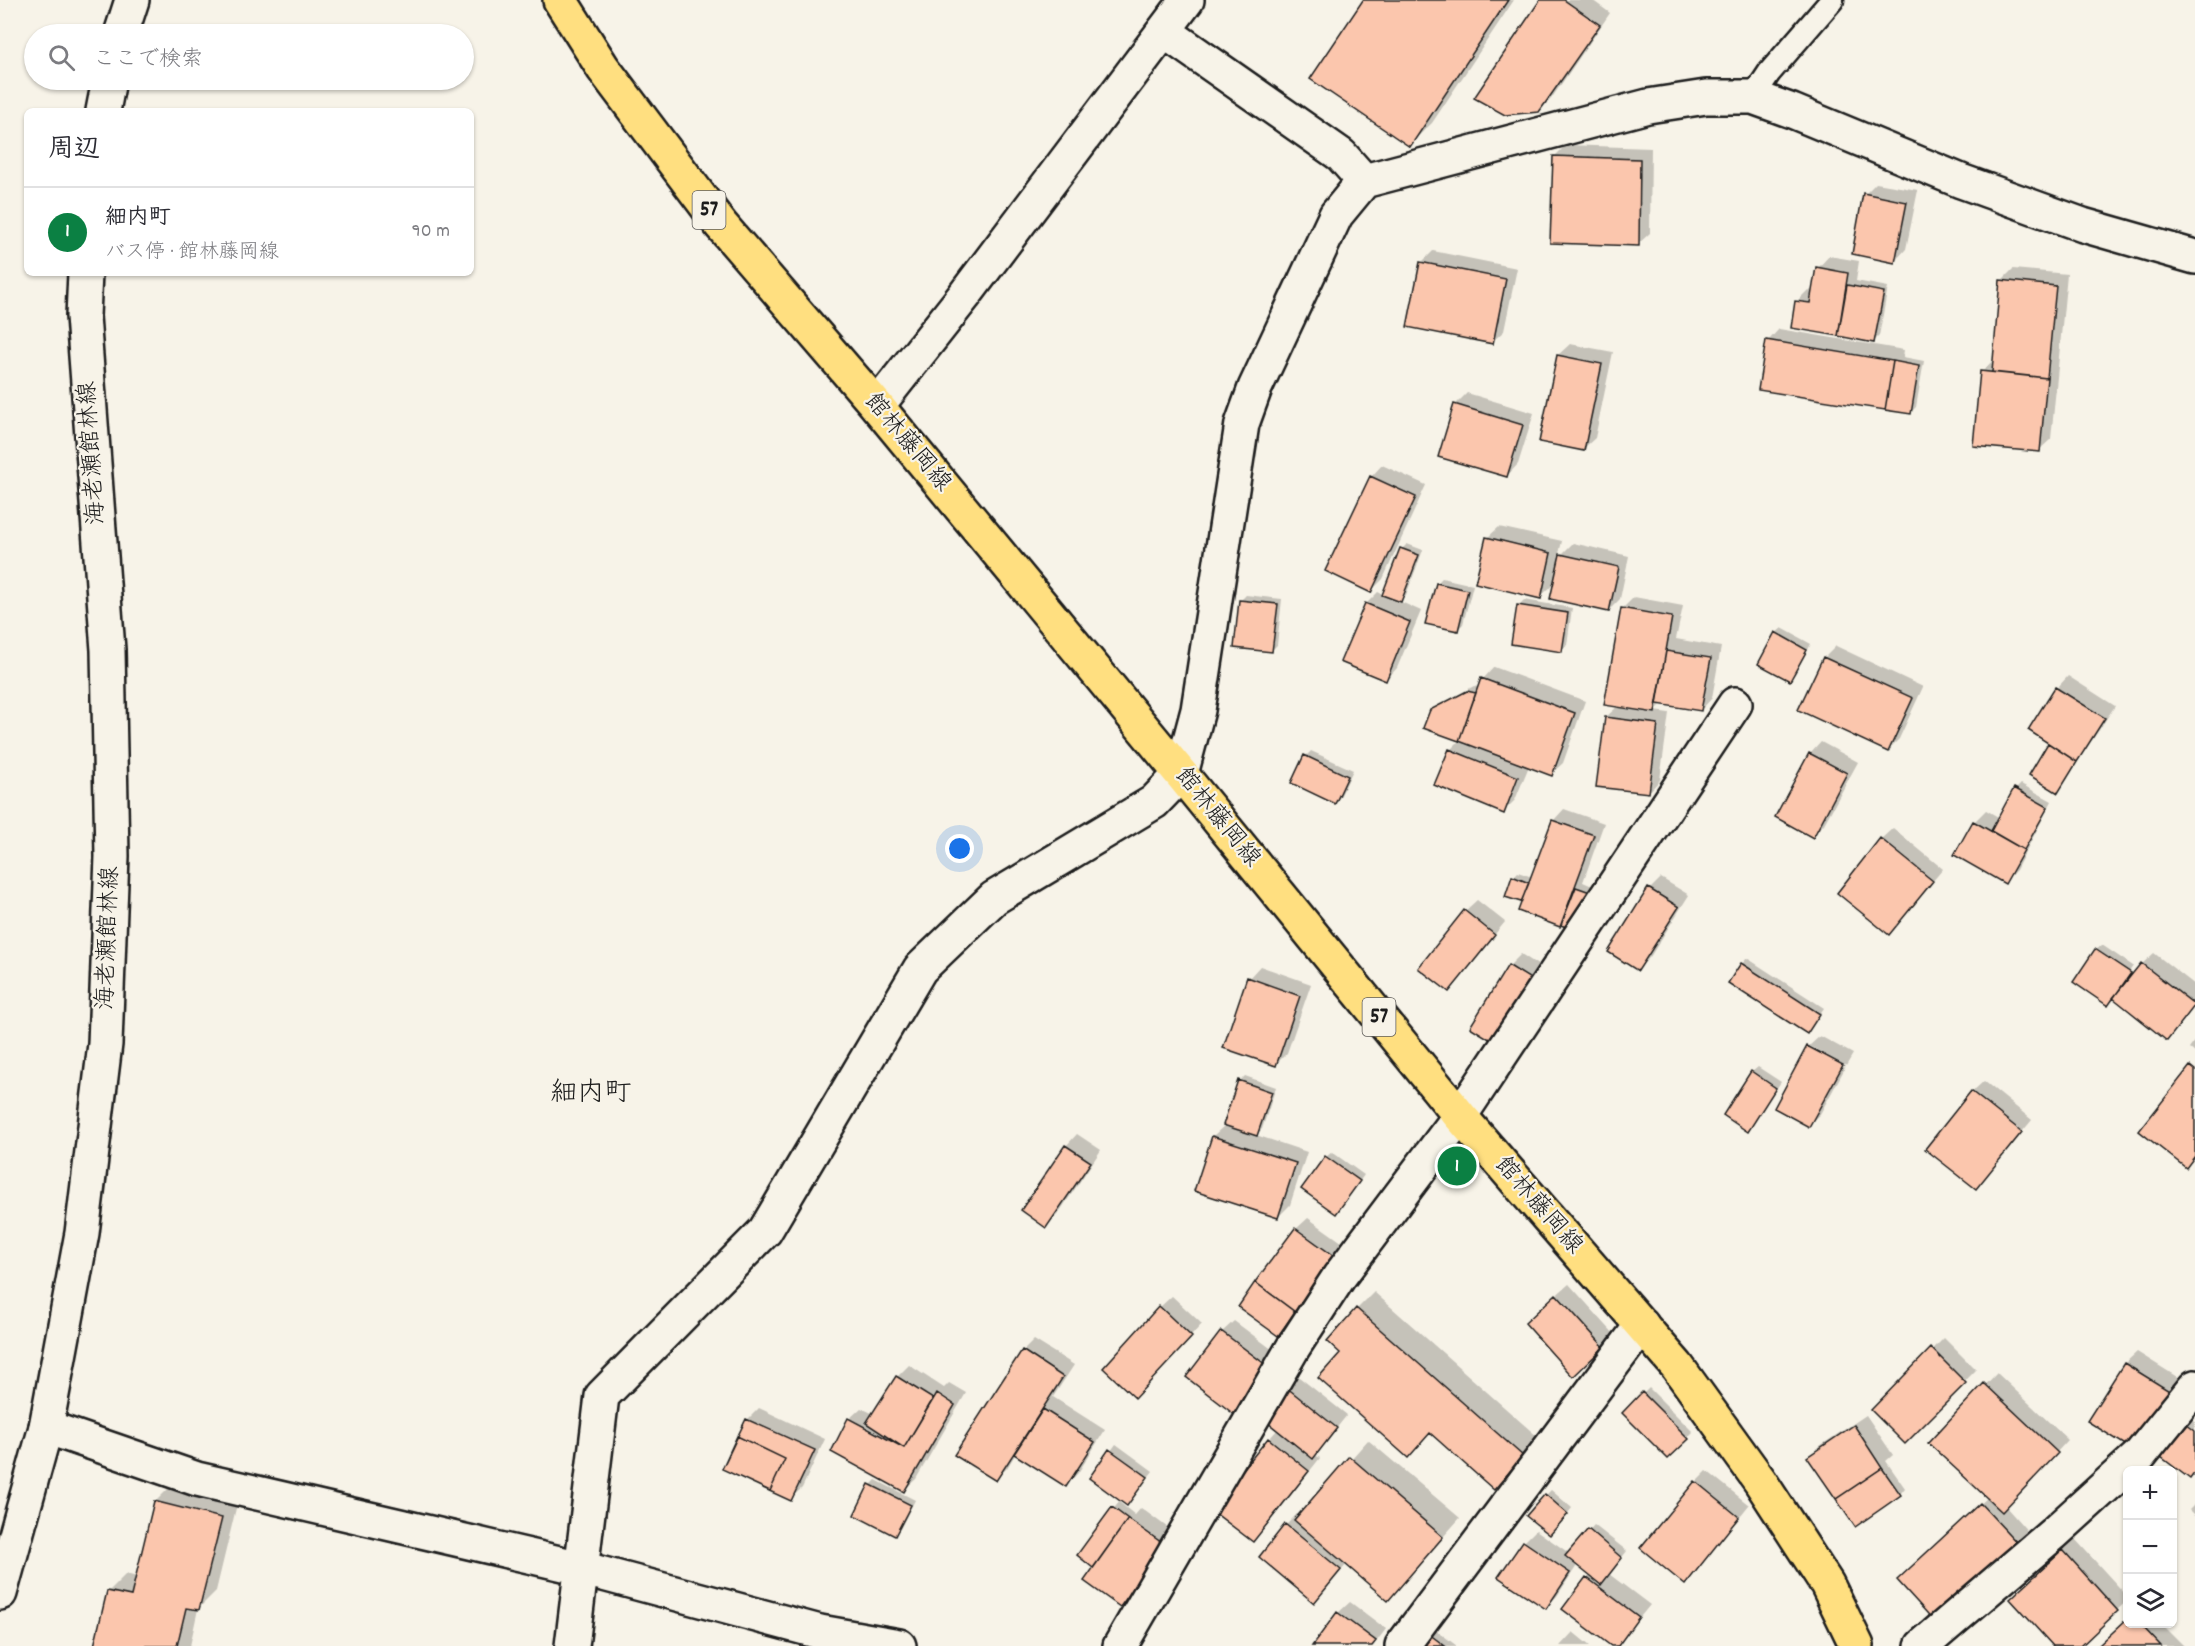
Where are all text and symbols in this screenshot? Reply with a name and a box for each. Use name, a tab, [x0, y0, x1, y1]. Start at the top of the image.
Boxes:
search box	[24, 24, 474, 90]
icon: search	[45, 41, 78, 74]
text: ここで検索	[93, 45, 203, 76]
text: 周辺	[48, 132, 100, 169]
road number: 57	[692, 191, 726, 229]
text: 細内町	[105, 203, 171, 234]
text: 1	[65, 218, 70, 246]
text: 90 m	[412, 218, 450, 246]
text: バス停 · 館林藤岡線	[105, 239, 279, 267]
street label: 海老瀬館林線	[71, 380, 115, 526]
street label: 館林藤岡線	[855, 386, 959, 500]
street label: 館林藤岡線	[1166, 761, 1268, 875]
your location	[945, 834, 974, 863]
street label: 海老瀬館林線	[89, 865, 129, 1011]
road number: 57	[1362, 998, 1396, 1036]
district label: 細内町	[551, 1075, 632, 1114]
pin: 1	[1438, 1144, 1476, 1188]
street label: 館林藤岡線	[1486, 1150, 1590, 1262]
map controls	[2123, 1466, 2177, 1628]
button: +	[2123, 1466, 2177, 1520]
button: −	[2123, 1520, 2177, 1574]
button: layers	[2123, 1574, 2177, 1628]

